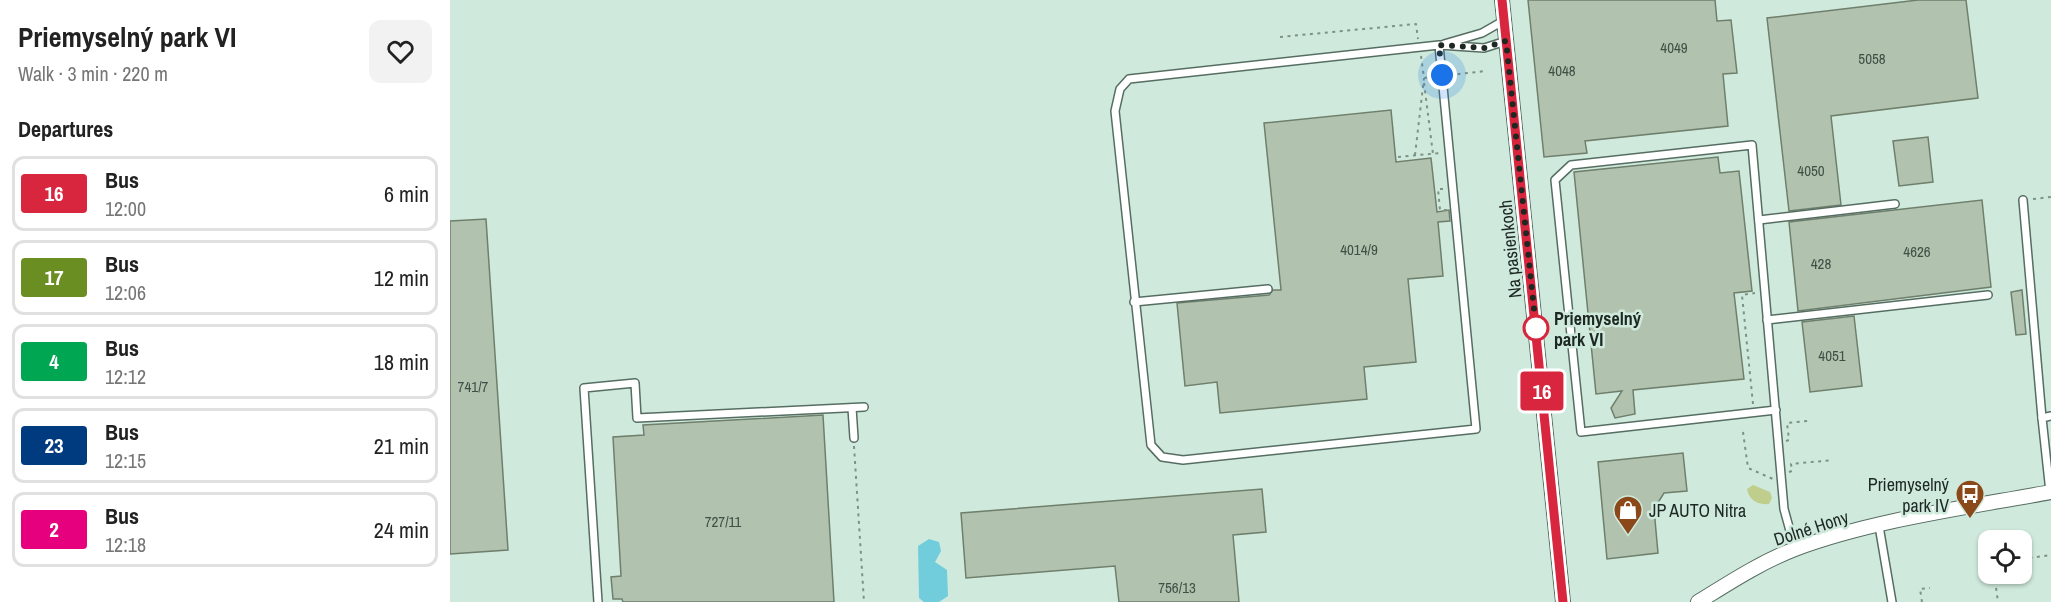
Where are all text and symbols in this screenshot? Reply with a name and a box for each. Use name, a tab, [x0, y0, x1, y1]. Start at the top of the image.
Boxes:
text: Priemyselný park VI	[18, 18, 236, 56]
button: heart	[369, 20, 432, 83]
house number: 4049	[1660, 37, 1688, 58]
house number: 5058	[1858, 48, 1886, 69]
text: Walk · 3 min · 220 m	[18, 60, 168, 87]
your location	[1427, 60, 1457, 90]
house number: 4048	[1548, 60, 1576, 81]
text: Departures	[18, 114, 113, 144]
house number: 4050	[1797, 160, 1825, 181]
text: Bus	[105, 165, 139, 195]
text: 16	[44, 179, 64, 208]
text: 6 min	[384, 179, 429, 209]
text: 12:00	[105, 195, 146, 222]
street label: Na pasienkoch	[1492, 199, 1528, 299]
house number: 4014/9	[1340, 239, 1378, 260]
house number: 4626	[1903, 241, 1931, 262]
text: Bus	[105, 249, 139, 279]
house number: 428	[1811, 253, 1831, 274]
text: 17	[44, 263, 64, 292]
text: 12 min	[374, 263, 429, 293]
text: 12:06	[105, 279, 146, 306]
place label: Priemyselný park VI	[1554, 306, 1642, 352]
marker: Priemyselný park VI	[1523, 315, 1549, 341]
text: Bus	[105, 333, 139, 363]
house number: 4051	[1818, 345, 1846, 366]
text: 4	[49, 347, 59, 376]
text: 18 min	[374, 347, 429, 377]
text: 12:12	[105, 363, 146, 390]
line badge: 16	[1515, 372, 1569, 410]
house number: 741/7	[458, 376, 489, 397]
text: 16	[1532, 377, 1552, 406]
text: Bus	[105, 417, 139, 447]
text: 23	[44, 431, 64, 460]
text: 21 min	[374, 431, 429, 461]
text: 12:15	[105, 447, 146, 474]
place label: Priemyselný park IV	[1868, 472, 1950, 518]
bus stop icon: Priemyselný park IV	[1954, 478, 1986, 520]
shop icon: JP AUTO Nitra	[1612, 494, 1644, 536]
place label: JP AUTO Nitra	[1649, 498, 1746, 523]
text: Bus	[105, 501, 139, 531]
street label: Dolné Hony	[1770, 504, 1852, 552]
house number: 727/11	[705, 511, 742, 532]
text: 2	[49, 515, 59, 544]
text: 24 min	[374, 515, 429, 545]
map controls	[1978, 530, 2032, 584]
button: locate	[1978, 530, 2032, 584]
text: 12:18	[105, 531, 146, 558]
house number: 756/13	[1158, 577, 1196, 598]

